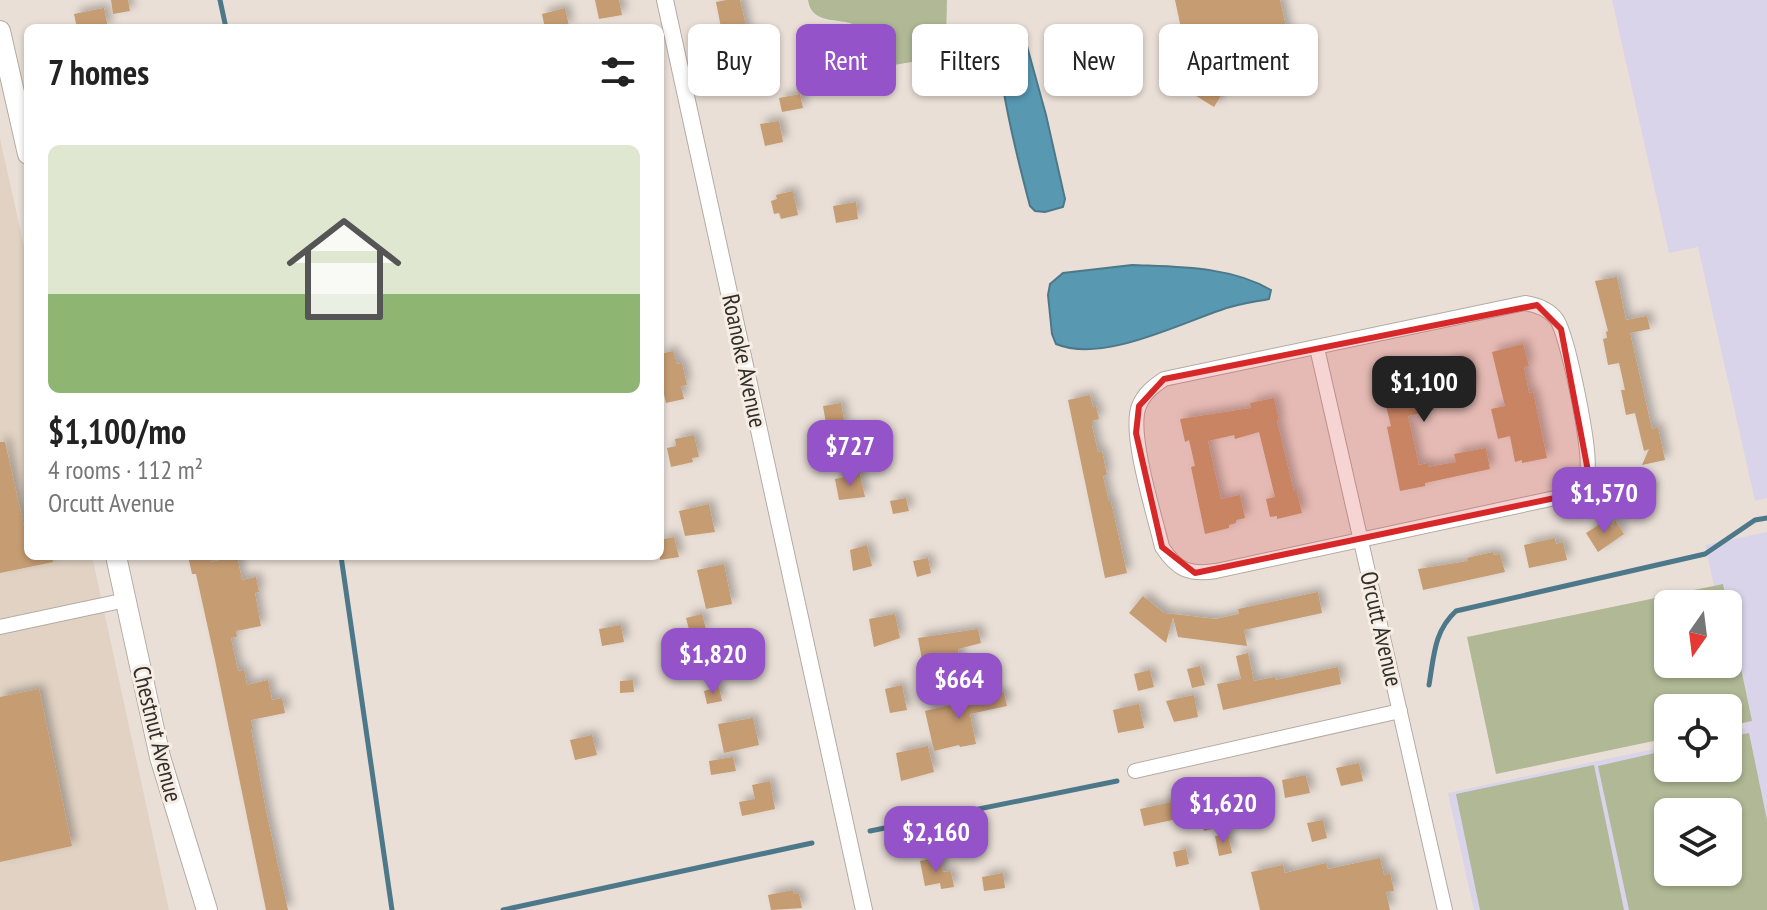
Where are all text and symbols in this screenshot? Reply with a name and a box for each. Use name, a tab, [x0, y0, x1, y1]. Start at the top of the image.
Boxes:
chip: Buy	[688, 24, 780, 96]
chip: Rent	[796, 24, 896, 96]
chip: Filters	[912, 24, 1028, 96]
chip: New	[1044, 24, 1143, 96]
chip: Apartment	[1159, 24, 1318, 96]
text: 7 homes	[48, 50, 149, 94]
icon: filters	[596, 50, 640, 94]
icon: home	[272, 197, 416, 341]
street label: Roanoke Avenue	[715, 291, 774, 430]
pin: $1,100	[1359, 356, 1489, 424]
text: $1,100	[1390, 365, 1458, 398]
text: $1,100/mo	[48, 409, 186, 453]
pin: $727	[803, 420, 897, 488]
text: $727	[825, 429, 875, 462]
text: 4 rooms · 112 m²	[48, 453, 203, 486]
pin: $1,570	[1539, 467, 1669, 535]
text: $1,570	[1570, 476, 1638, 509]
text: Orcutt Avenue	[48, 486, 175, 519]
street label: Orcutt Avenue	[1353, 568, 1410, 689]
north arrow	[1654, 590, 1742, 678]
map controls	[1654, 590, 1742, 886]
pin: $1,820	[648, 628, 778, 696]
text: $1,820	[679, 637, 747, 670]
pin: $664	[912, 653, 1006, 721]
text: $664	[934, 662, 984, 695]
street label: Chestnut Avenue	[126, 663, 189, 805]
button: locate	[1654, 694, 1742, 782]
pin: $1,620	[1158, 777, 1288, 845]
text: $1,620	[1189, 786, 1257, 819]
button: layers	[1654, 798, 1742, 886]
pin: $2,160	[871, 806, 1001, 874]
text: $2,160	[902, 815, 970, 848]

